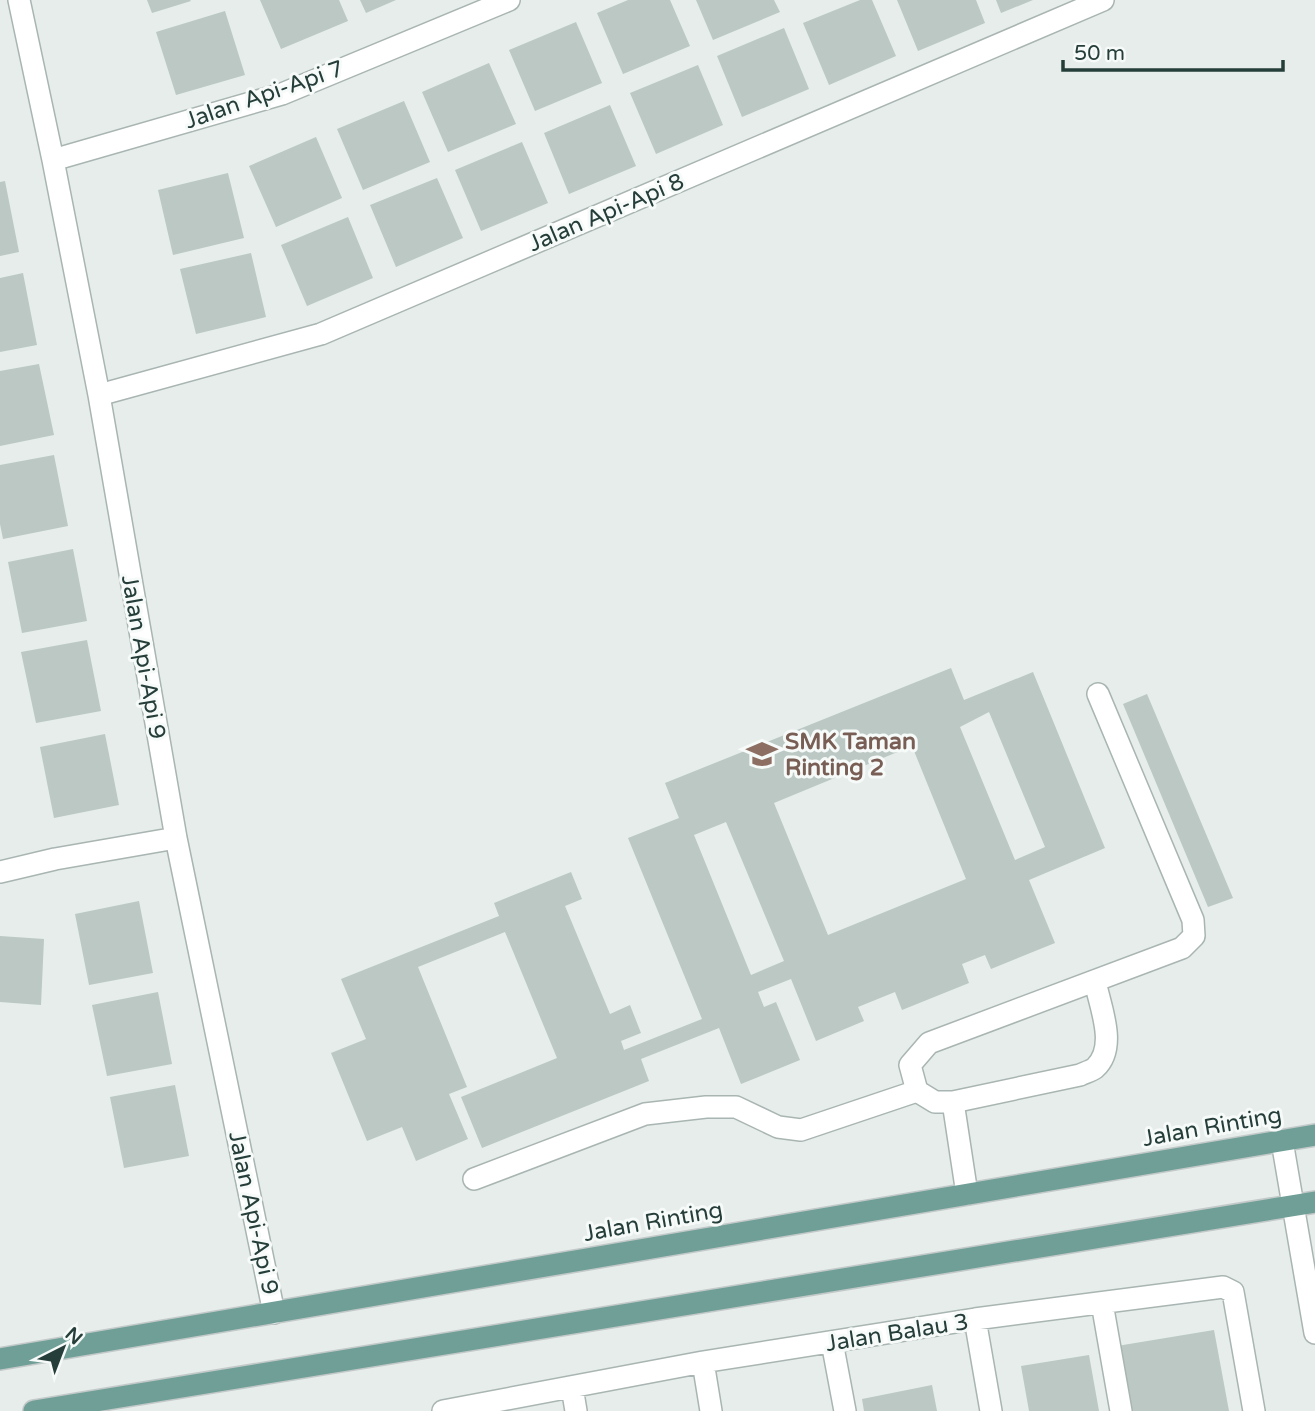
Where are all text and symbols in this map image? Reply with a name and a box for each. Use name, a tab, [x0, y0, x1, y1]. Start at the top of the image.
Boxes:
scale bar	[1063, 28, 1284, 72]
text: 50 m	[1074, 41, 1125, 66]
street label: Jalan Api-Api 7	[181, 55, 348, 135]
street label: Jalan Api-Api 8	[524, 168, 688, 258]
street label: Jalan Api-Api 9	[115, 573, 171, 741]
place label: SMK Taman Rinting 2	[785, 728, 916, 782]
school or university icon: SMK Taman Rinting 2	[745, 737, 779, 771]
street label: Jalan Rinting	[1140, 1101, 1284, 1153]
street label: Jalan Api-Api 9	[222, 1129, 284, 1297]
street label: Jalan Rinting	[581, 1196, 725, 1248]
street label: Jalan Balau 3	[824, 1308, 971, 1358]
north arrow	[28, 1313, 98, 1383]
text: N	[61, 1323, 87, 1349]

